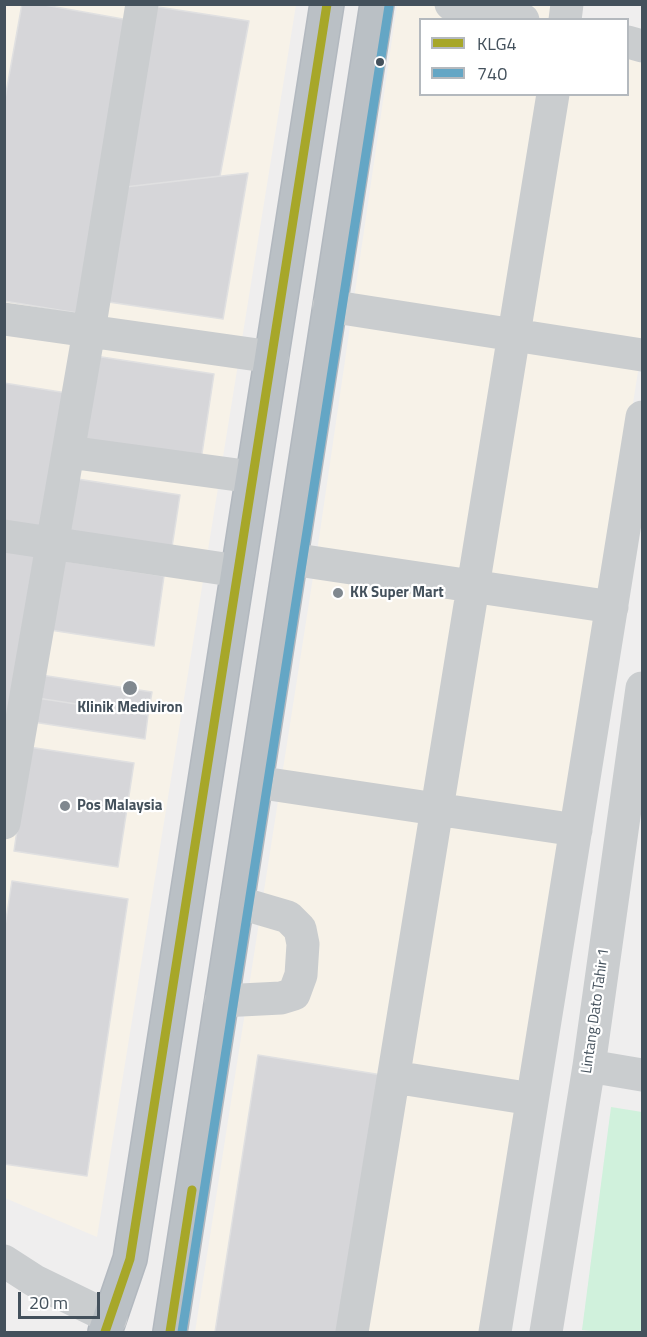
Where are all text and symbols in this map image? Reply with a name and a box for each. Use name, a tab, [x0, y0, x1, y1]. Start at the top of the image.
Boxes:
legend	[419, 18, 629, 96]
text: KLG4	[477, 30, 517, 57]
unlabelled marker	[374, 56, 386, 68]
text: 740	[477, 60, 507, 87]
place label: KK Super Mart	[350, 584, 444, 602]
marker: KK Super Mart	[331, 586, 345, 600]
marker: Klinik Mediviron	[121, 679, 139, 697]
place label: Klinik Mediviron	[77, 699, 183, 717]
place label: Pos Malaysia	[77, 797, 162, 815]
marker: Pos Malaysia	[58, 799, 72, 813]
street label: Lintang Dato Tahir 1	[578, 947, 614, 1075]
scale bar	[21, 1280, 104, 1318]
text: 20 m	[29, 1289, 68, 1316]

